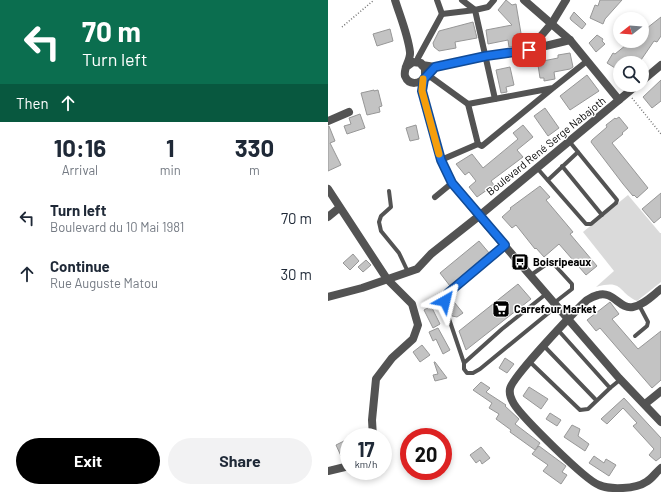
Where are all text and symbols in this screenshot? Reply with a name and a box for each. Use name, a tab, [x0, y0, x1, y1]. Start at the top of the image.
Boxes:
north arrow	[613, 12, 649, 48]
map controls	[613, 12, 649, 92]
text: 70 m	[82, 14, 141, 48]
icon: left	[16, 16, 68, 68]
pin	[512, 33, 546, 67]
icon: arrive	[518, 39, 540, 61]
text: Turn left	[82, 48, 148, 70]
button: search	[613, 56, 649, 92]
icon: ahead	[57, 92, 79, 114]
street label: Boulevard René Serge Nabajoth	[483, 93, 608, 198]
text: Then	[16, 94, 49, 112]
text: 10:16	[54, 133, 106, 162]
text: 1	[166, 133, 175, 162]
text: 330	[235, 133, 274, 162]
text: Arrival	[62, 162, 98, 178]
text: min	[160, 162, 181, 178]
text: m	[249, 162, 260, 178]
text: Turn left	[50, 201, 106, 219]
icon: left	[16, 207, 38, 229]
text: 70 m	[281, 209, 312, 227]
text: Boulevard du 10 Mai 1981	[50, 219, 184, 235]
bus stop icon: Boisripeaux	[510, 252, 530, 272]
place label: Boisripeaux	[533, 255, 591, 268]
text: Continue	[50, 257, 110, 275]
icon: ahead	[16, 263, 38, 285]
text: 30 m	[280, 265, 312, 283]
text: Rue Auguste Matou	[50, 275, 158, 291]
position arrow	[424, 280, 466, 322]
supermarket icon: Carrefour Market	[491, 299, 511, 319]
place label: Carrefour Market	[514, 302, 596, 315]
speed limit sign: 20	[400, 428, 452, 480]
text: 17	[357, 437, 374, 461]
button: Exit	[16, 438, 160, 484]
button: Share	[168, 438, 312, 484]
text: km/h	[355, 458, 377, 470]

